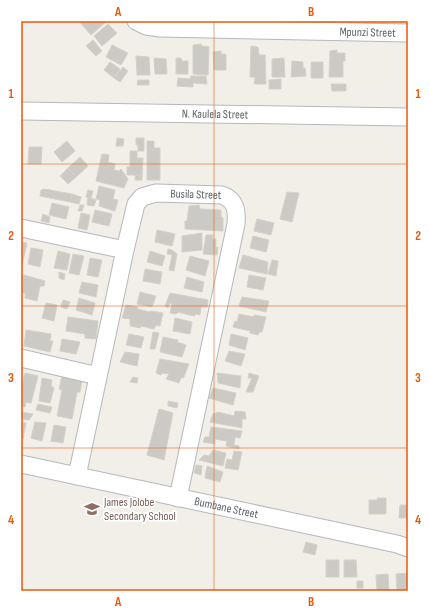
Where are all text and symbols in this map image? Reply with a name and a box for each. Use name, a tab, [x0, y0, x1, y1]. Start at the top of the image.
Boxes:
text: A	[114, 4, 122, 20]
text: B	[308, 4, 314, 20]
street label: Mpunzi Street	[339, 24, 396, 40]
text: 1	[8, 86, 14, 102]
text: 1	[415, 86, 421, 102]
street label: N. Kaulela Street	[182, 106, 249, 122]
street label: Busila Street	[170, 186, 222, 202]
text: 2	[8, 228, 14, 244]
text: 2	[415, 228, 421, 244]
text: 3	[8, 370, 14, 386]
text: 3	[415, 370, 421, 386]
street label: Bumbane Street	[193, 494, 260, 522]
place label: James Jolobe Secondary School	[103, 495, 176, 524]
school or university icon: James Jolobe Secondary School	[83, 500, 101, 518]
text: 4	[8, 512, 14, 528]
text: 4	[415, 512, 421, 528]
text: A	[114, 594, 122, 610]
text: B	[308, 594, 314, 610]

